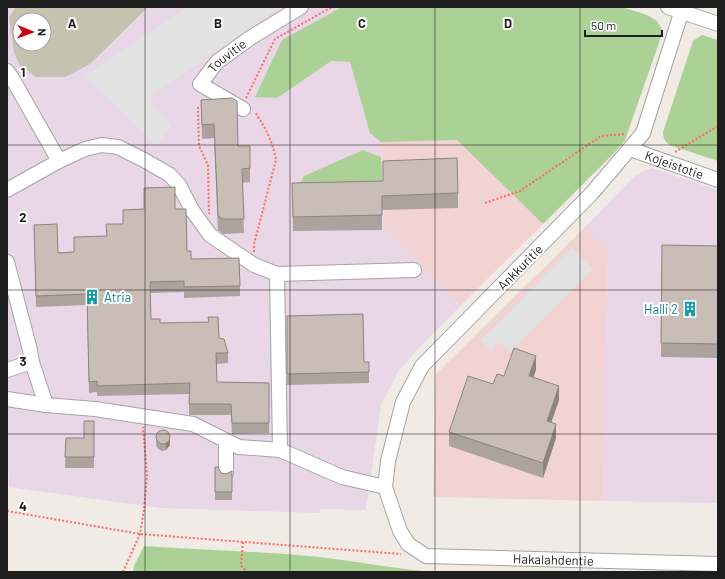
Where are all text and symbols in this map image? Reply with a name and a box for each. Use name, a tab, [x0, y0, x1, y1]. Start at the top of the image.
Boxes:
north arrow	[12, 12, 52, 52]
scale bar	[585, 12, 662, 38]
text: A	[68, 15, 77, 31]
text: B	[214, 15, 222, 31]
text: C	[358, 15, 366, 31]
text: D	[504, 15, 512, 31]
text: 50 m	[591, 18, 616, 32]
text: N	[36, 28, 49, 36]
street label: Touvitie	[204, 35, 249, 76]
text: 1	[21, 64, 25, 80]
street label: Kojeistotie	[643, 147, 706, 182]
text: 2	[19, 209, 27, 225]
street label: Ankkuritie	[494, 241, 546, 293]
building icon: Atria	[83, 288, 101, 306]
place label: Atria	[104, 289, 131, 305]
building icon: Halli 2	[681, 300, 699, 318]
place label: Halli 2	[644, 301, 678, 317]
text: 3	[19, 353, 27, 369]
text: 4	[19, 498, 27, 514]
street label: Hakalahdentie	[513, 550, 594, 569]

